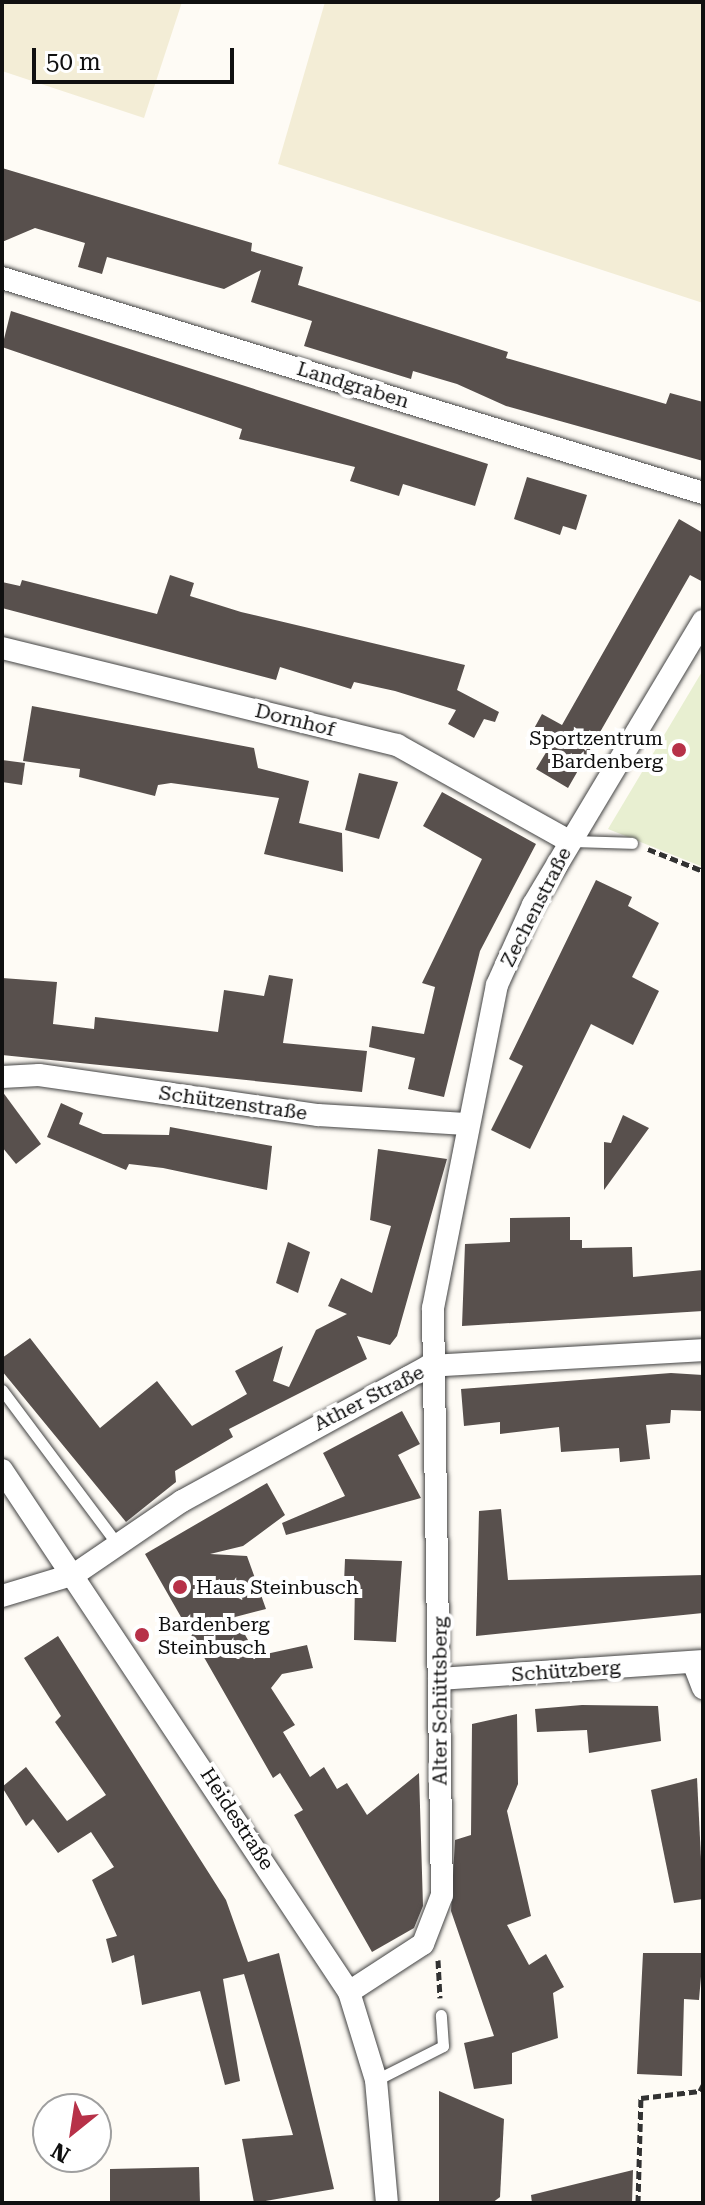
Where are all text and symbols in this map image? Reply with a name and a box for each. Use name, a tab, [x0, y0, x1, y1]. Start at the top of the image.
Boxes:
scale bar	[36, 32, 238, 82]
text: 50 m	[46, 48, 101, 76]
street label: Landgraben	[294, 357, 412, 413]
street label: Dornhof	[253, 699, 337, 741]
place label: Sportzentrum Bardenberg	[529, 726, 663, 773]
marker: Sportzentrum Bardenberg	[670, 741, 688, 759]
street label: Zechenstraße	[496, 843, 576, 971]
street label: Schützenstraße	[157, 1081, 309, 1125]
street label: Ather Straße	[310, 1360, 428, 1436]
place label: Haus Steinbusch	[196, 1575, 359, 1599]
marker: Haus Steinbusch	[171, 1578, 189, 1596]
place label: Bardenberg Steinbusch	[158, 1612, 270, 1659]
street label: Alter Schüttsberg	[428, 1617, 452, 1785]
marker: Bardenberg Steinbusch	[133, 1626, 151, 1644]
street label: Schützberg	[511, 1655, 621, 1687]
street label: Heidestraße	[195, 1763, 279, 1875]
north arrow	[32, 2093, 112, 2173]
text: N	[47, 2137, 74, 2168]

